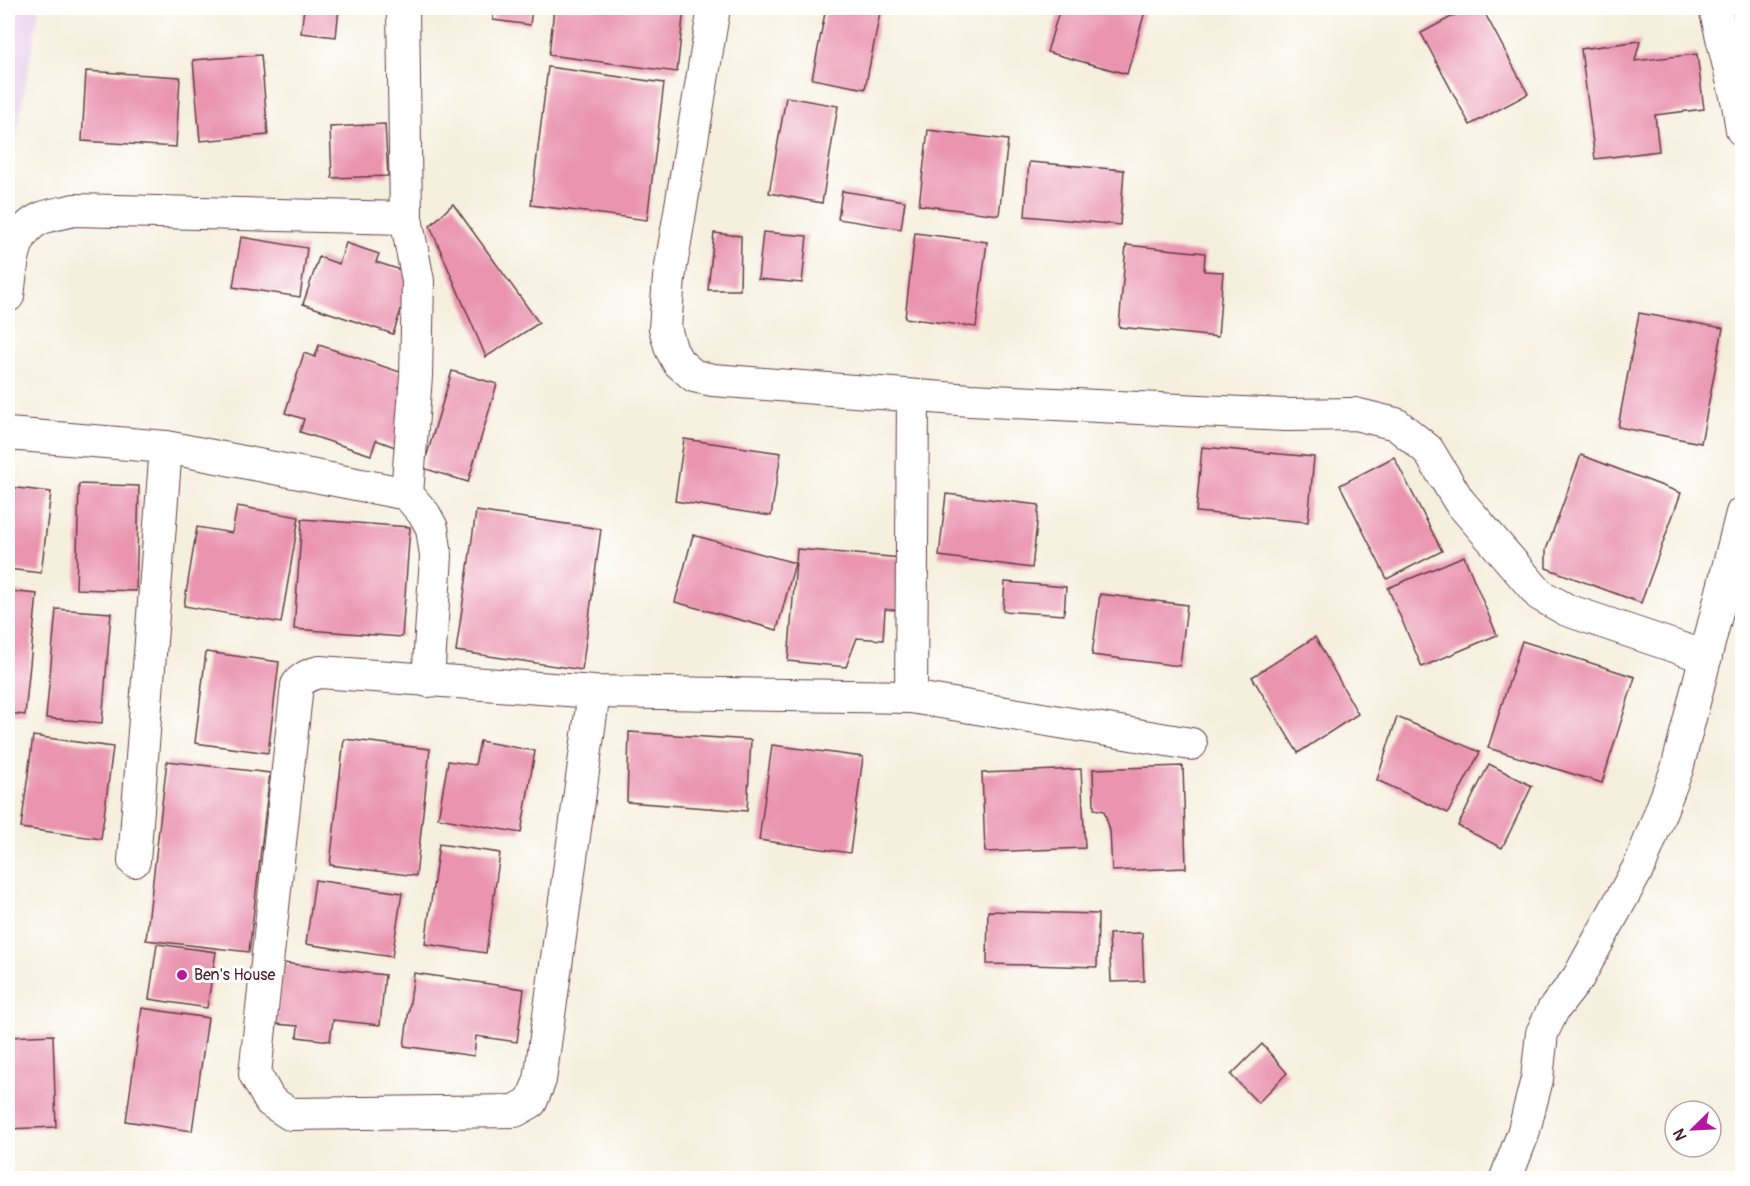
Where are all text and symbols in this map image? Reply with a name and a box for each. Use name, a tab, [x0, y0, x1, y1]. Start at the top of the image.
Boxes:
place label: Ben's House	[194, 965, 275, 985]
marker: Ben's House	[175, 968, 189, 982]
north arrow	[1663, 1099, 1723, 1159]
text: N	[1669, 1126, 1692, 1144]

